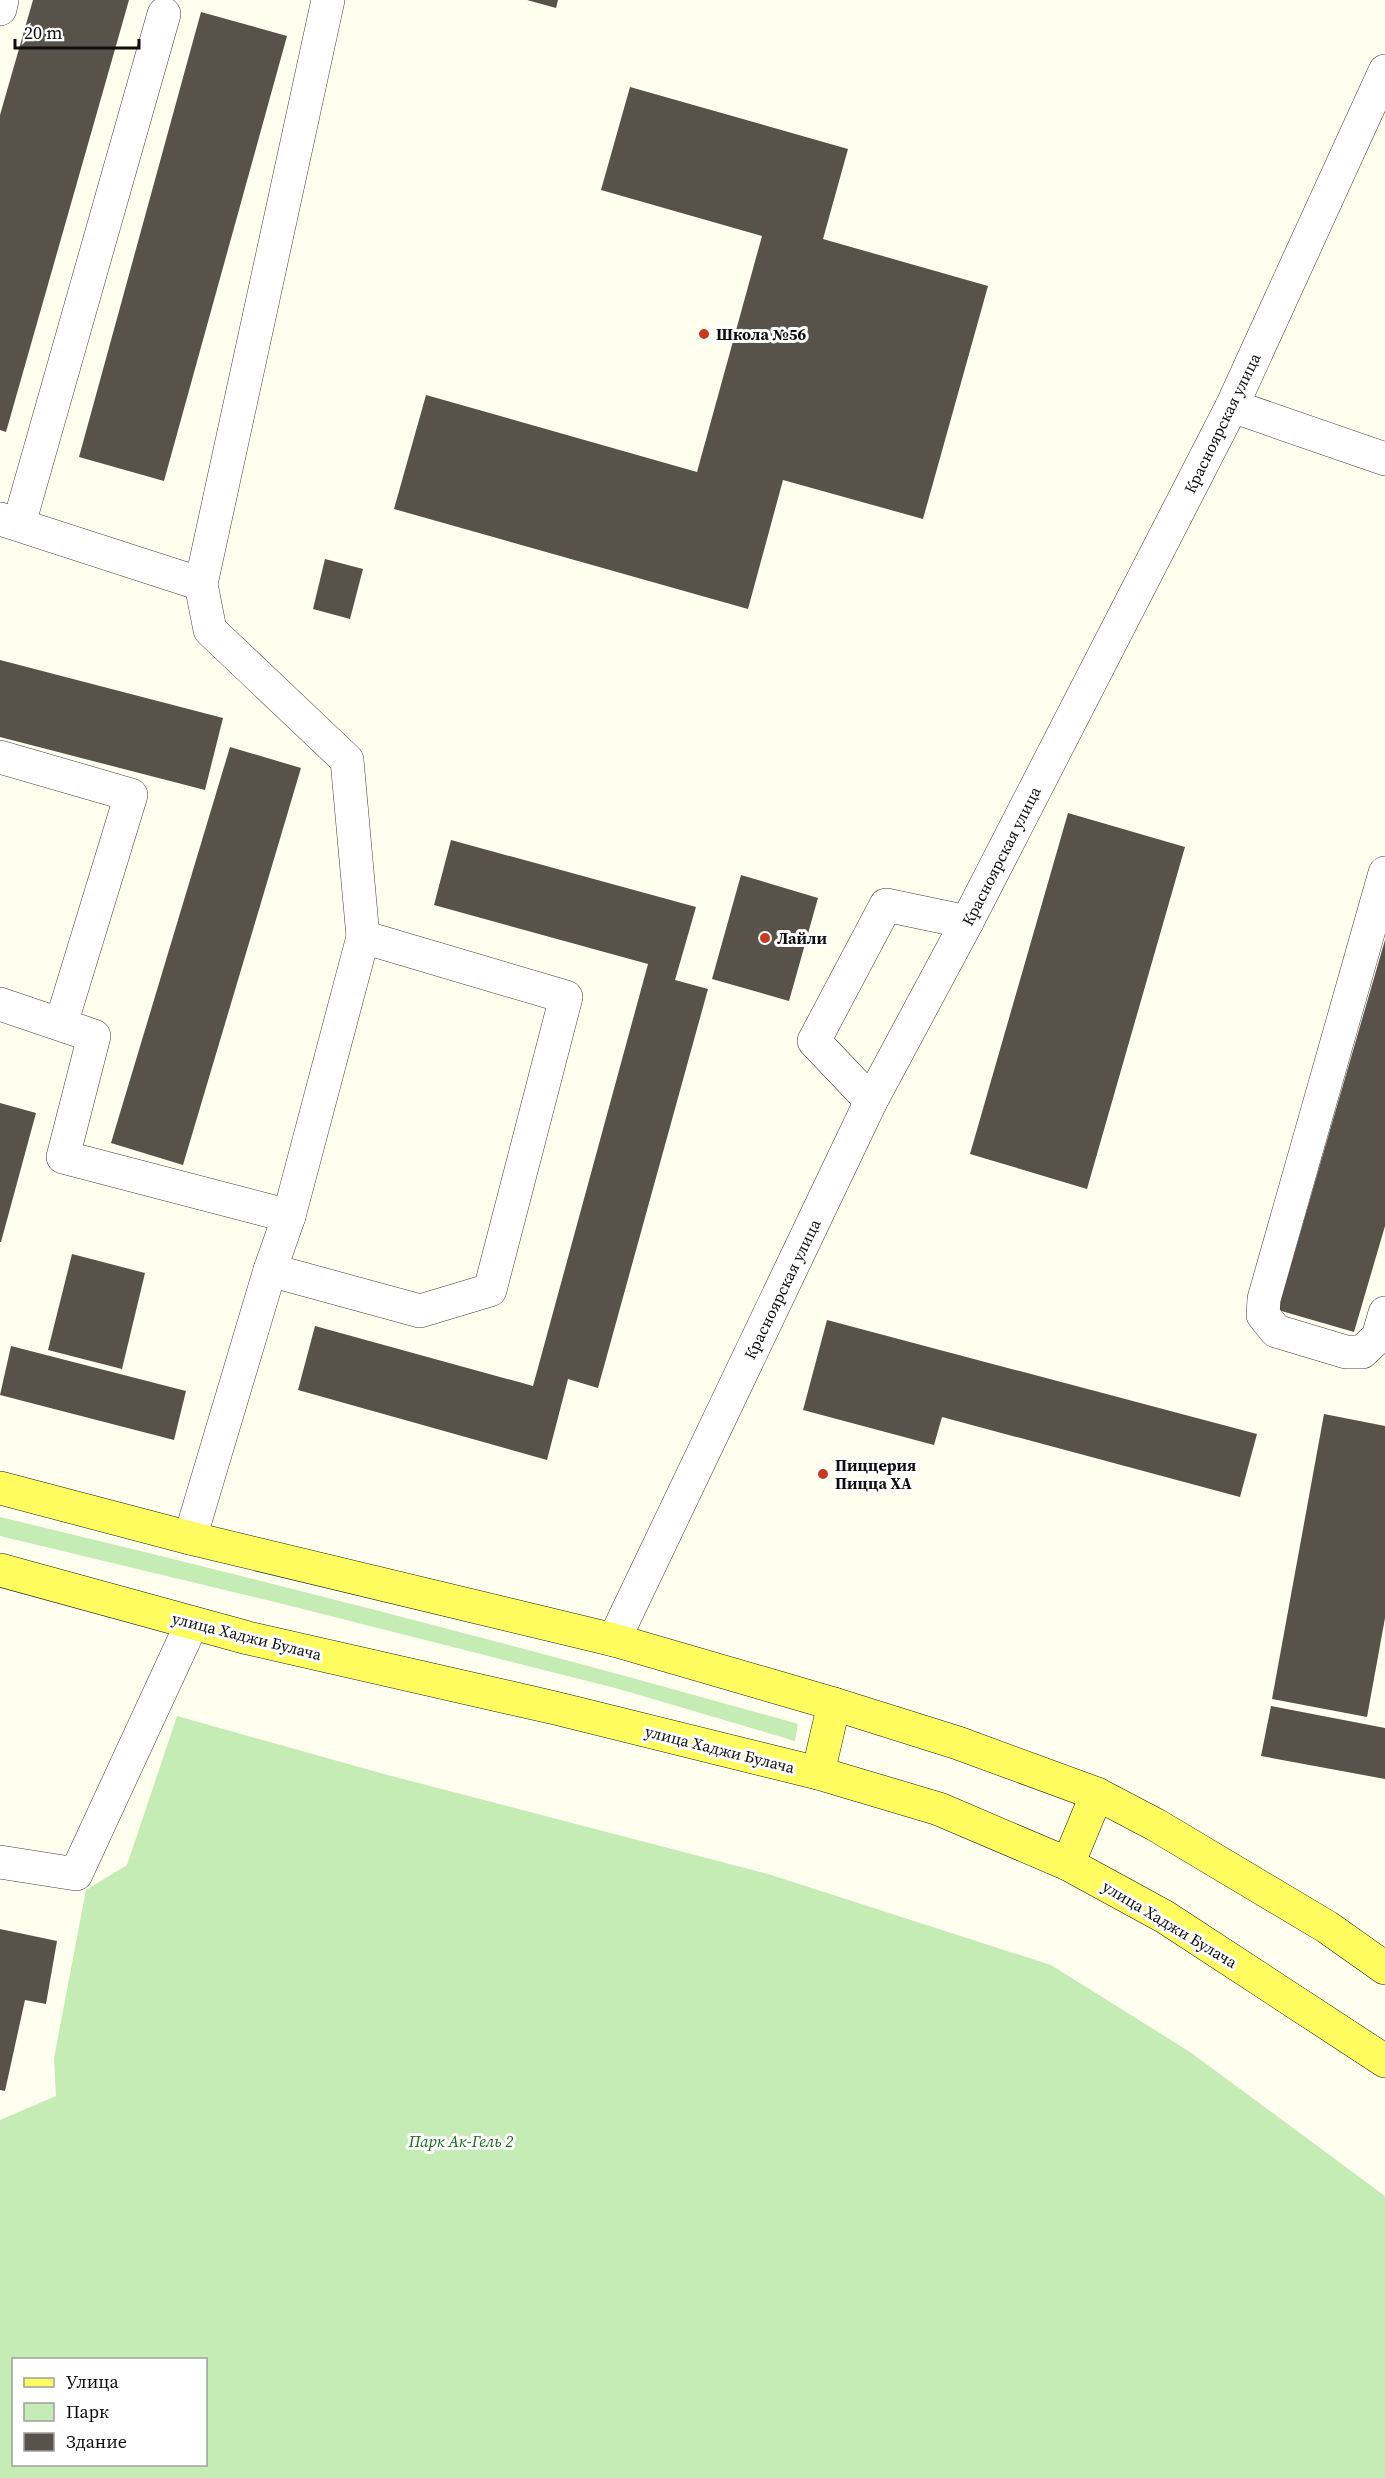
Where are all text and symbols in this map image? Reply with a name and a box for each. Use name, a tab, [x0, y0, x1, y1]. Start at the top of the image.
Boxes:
scale bar	[15, 12, 140, 50]
text: 20 m	[24, 20, 62, 45]
place label: Школа №56	[716, 323, 807, 345]
marker: Школа №56	[697, 327, 711, 341]
street label: Красноярская улица	[1178, 348, 1266, 497]
street label: Красноярская улица	[956, 782, 1046, 929]
place label: Лайли	[777, 927, 827, 949]
marker: Лайли	[758, 931, 772, 945]
street label: Красноярская улица	[738, 1214, 826, 1363]
place label: Пиццерия Пицца ХА	[835, 1454, 916, 1494]
marker: Пиццерия Пицца ХА	[816, 1467, 830, 1481]
street label: улица Хаджи Булача	[170, 1607, 325, 1665]
street label: улица Хаджи Булача	[643, 1720, 798, 1778]
street label: улица Хаджи Булача	[1099, 1875, 1242, 1973]
park label: Парк Ак-Гель 2	[408, 2130, 513, 2152]
legend	[12, 2358, 207, 2466]
text: Улица	[66, 2369, 119, 2394]
text: Парк	[66, 2399, 109, 2424]
text: Здание	[66, 2429, 127, 2454]

